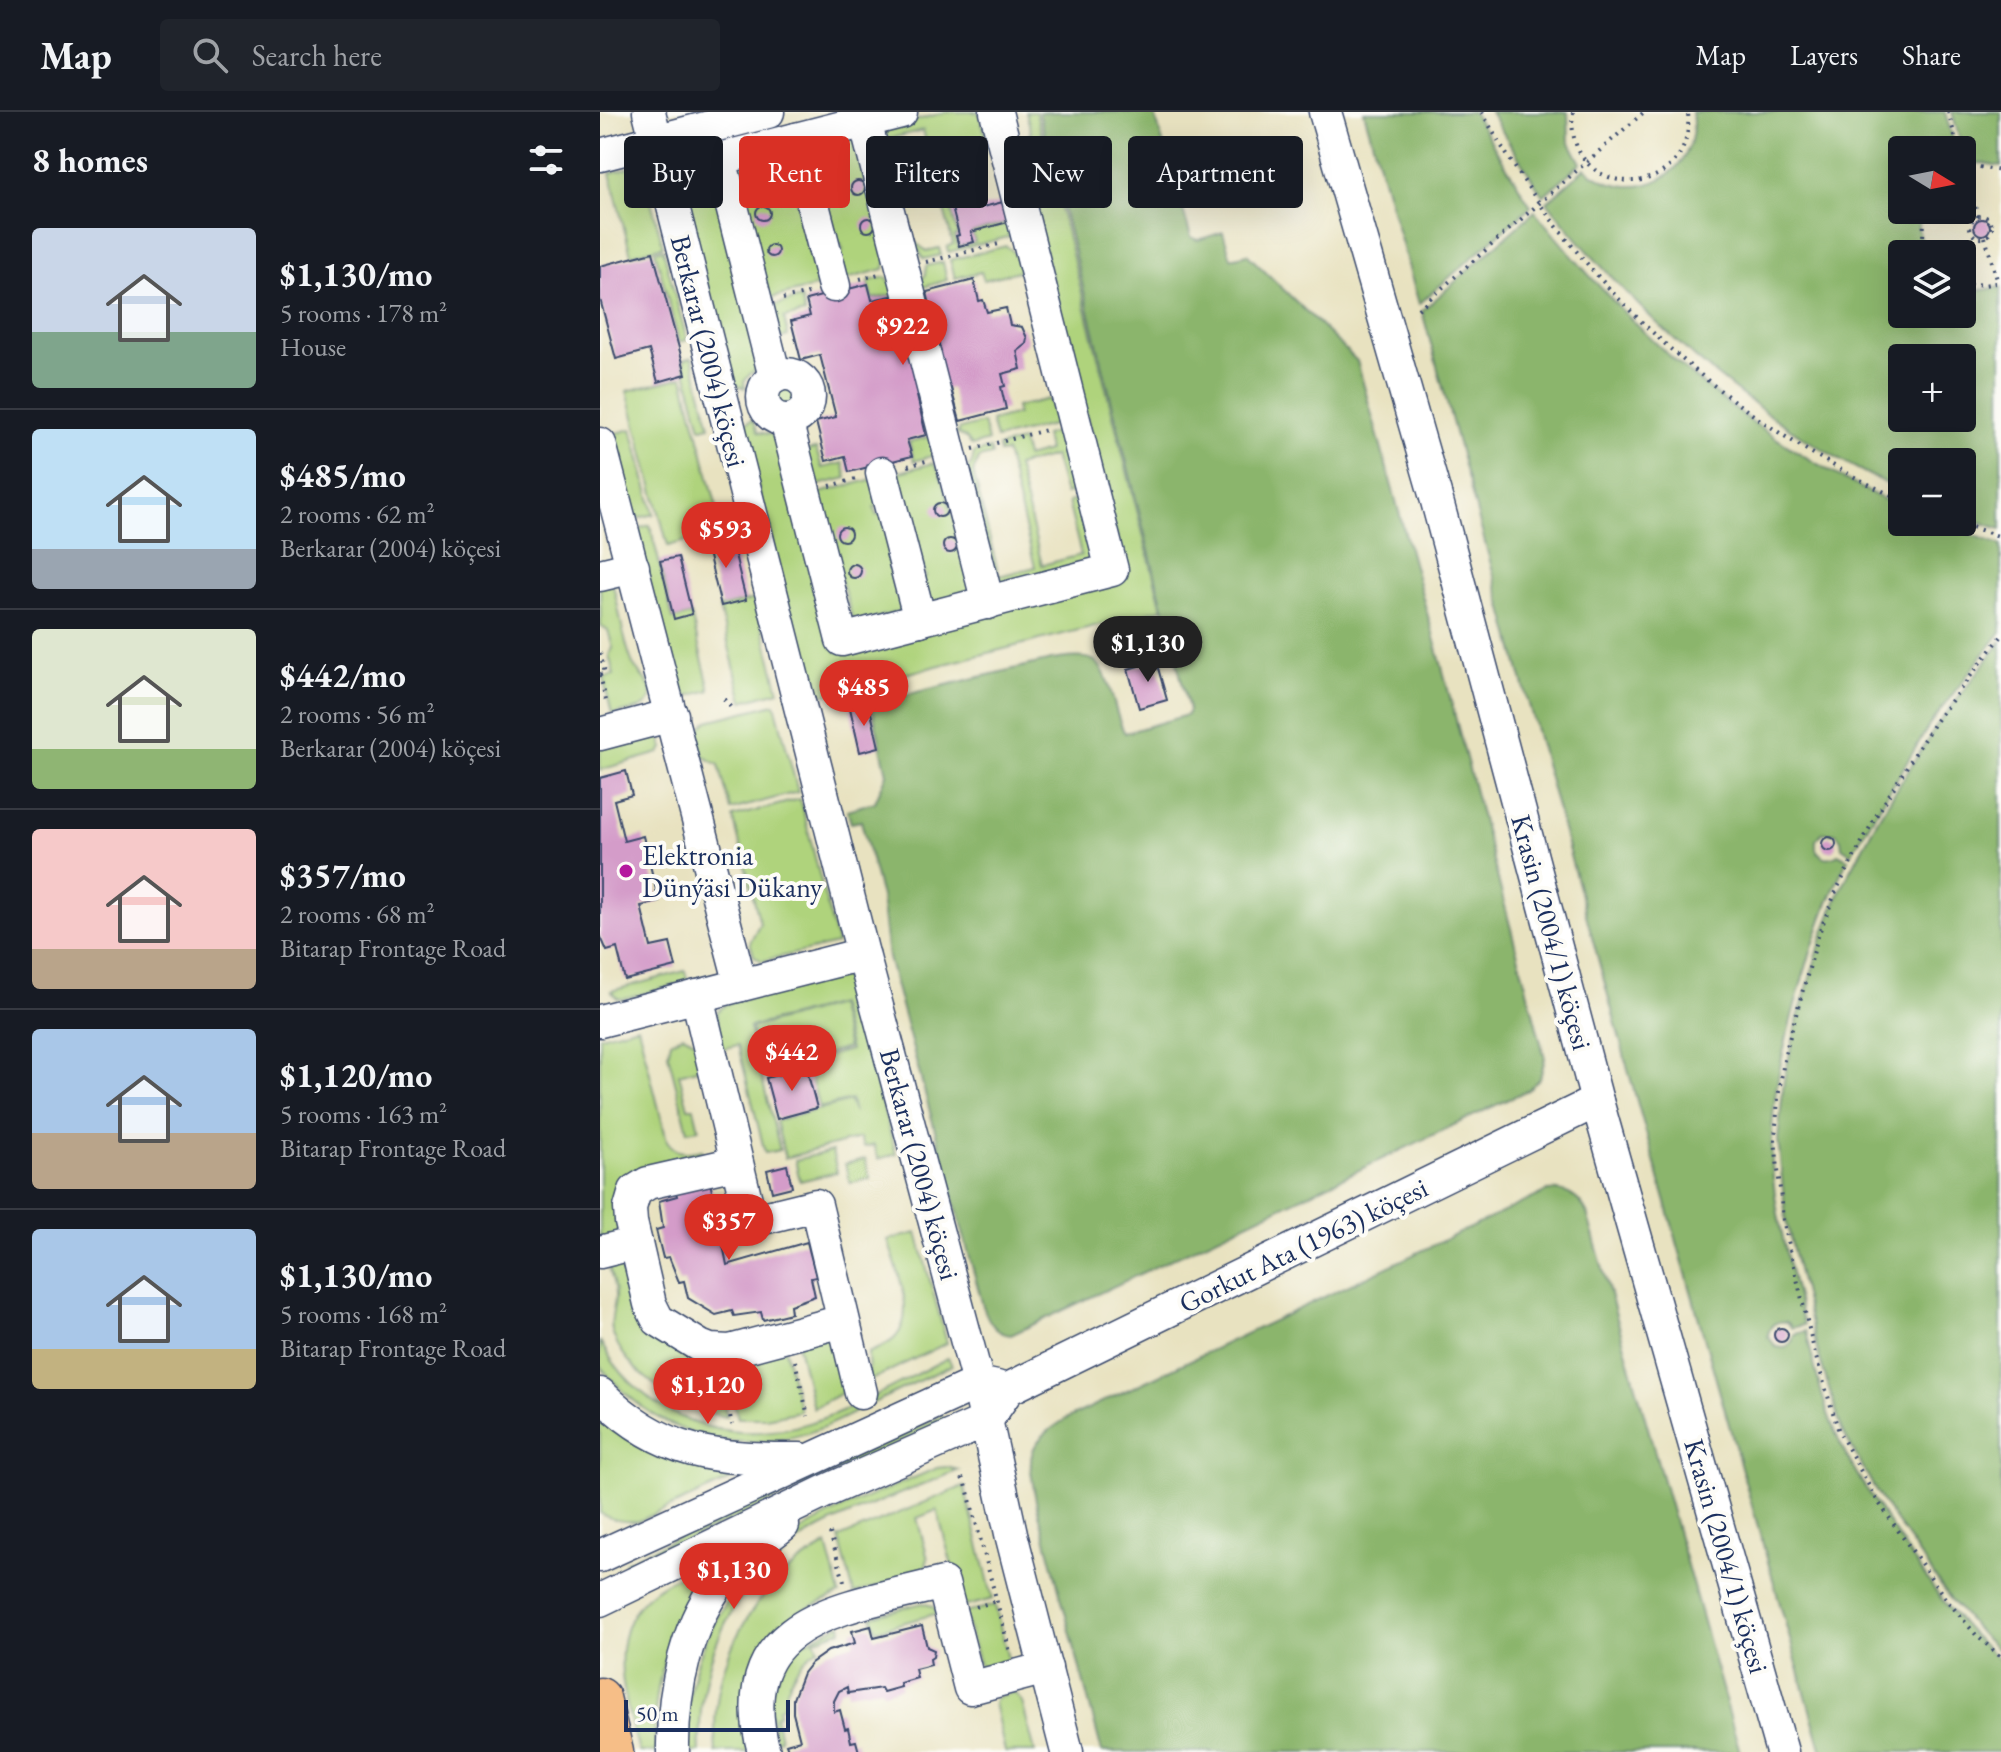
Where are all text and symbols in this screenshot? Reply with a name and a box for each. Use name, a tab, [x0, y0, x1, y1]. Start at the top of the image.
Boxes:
search box	[160, 19, 720, 91]
text: Map	[40, 31, 112, 80]
icon: search	[188, 33, 232, 77]
text: Search here	[252, 36, 382, 75]
text: Map	[1696, 37, 1746, 73]
text: Layers	[1790, 37, 1858, 73]
text: Share	[1902, 37, 1961, 73]
chip: Buy	[624, 136, 723, 208]
chip: Rent	[739, 136, 850, 208]
chip: Filters	[866, 136, 988, 208]
chip: New	[1004, 136, 1112, 208]
chip: Apartment	[1128, 136, 1303, 208]
north arrow	[1888, 136, 1976, 224]
map controls	[1888, 136, 1976, 536]
text: 8 homes	[32, 138, 148, 182]
icon: filters	[524, 138, 568, 182]
street label: Berkarar (2004) köçesi	[663, 231, 755, 471]
button: layers	[1888, 240, 1976, 328]
text: $1,130/mo	[280, 252, 432, 296]
icon: home	[96, 260, 192, 356]
text: 5 rooms · 178 m²	[280, 296, 447, 330]
pin: $922	[856, 299, 950, 367]
text: $922	[876, 308, 930, 342]
text: House	[280, 330, 346, 364]
button: +	[1888, 344, 1976, 432]
button: −	[1888, 448, 1976, 536]
text: $485/mo	[280, 453, 406, 497]
icon: home	[96, 461, 192, 557]
text: 2 rooms · 62 m²	[280, 497, 435, 531]
pin: $593	[679, 502, 773, 570]
text: $593	[699, 511, 753, 545]
text: Berkarar (2004) köçesi	[280, 531, 501, 565]
pin: $1,130	[1083, 616, 1213, 684]
text: $1,130	[1111, 625, 1185, 659]
text: $442/mo	[280, 653, 406, 697]
pin: $485	[817, 660, 911, 728]
icon: home	[96, 661, 192, 757]
text: $485	[837, 669, 891, 703]
text: 2 rooms · 56 m²	[280, 697, 435, 731]
text: Berkarar (2004) köçesi	[280, 731, 501, 765]
street label: Krasin (2004/1) köçesi	[1503, 810, 1601, 1054]
place label: Elektronia Dünýäsi Dükany	[642, 837, 823, 905]
text: $357/mo	[280, 853, 406, 897]
icon: home	[96, 861, 192, 957]
marker: Elektronia Dünýäsi Dükany	[617, 862, 635, 880]
text: 2 rooms · 68 m²	[280, 897, 435, 931]
text: Bitarap Frontage Road	[280, 931, 506, 965]
pin: $442	[745, 1025, 839, 1093]
text: $442	[765, 1034, 819, 1068]
street label: Berkarar (2004) köçesi	[872, 1044, 968, 1284]
text: $1,120/mo	[280, 1053, 432, 1097]
icon: home	[96, 1061, 192, 1157]
text: 5 rooms · 163 m²	[280, 1097, 447, 1131]
text: Bitarap Frontage Road	[280, 1131, 506, 1165]
street label: Gorkut Ata (1963) köçesi	[1173, 1169, 1433, 1321]
pin: $357	[682, 1194, 776, 1262]
text: $357	[702, 1203, 756, 1237]
text: $1,130/mo	[280, 1253, 432, 1297]
icon: home	[96, 1261, 192, 1357]
text: 5 rooms · 168 m²	[280, 1297, 447, 1331]
text: Bitarap Frontage Road	[280, 1331, 506, 1365]
pin: $1,120	[643, 1358, 773, 1426]
text: $1,120	[671, 1367, 745, 1401]
street label: Krasin (2004/1) köçesi	[1676, 1435, 1778, 1677]
pin: $1,130	[669, 1543, 799, 1611]
text: $1,130	[697, 1552, 771, 1586]
scale bar	[624, 1696, 790, 1732]
text: 50 m	[636, 1699, 679, 1728]

